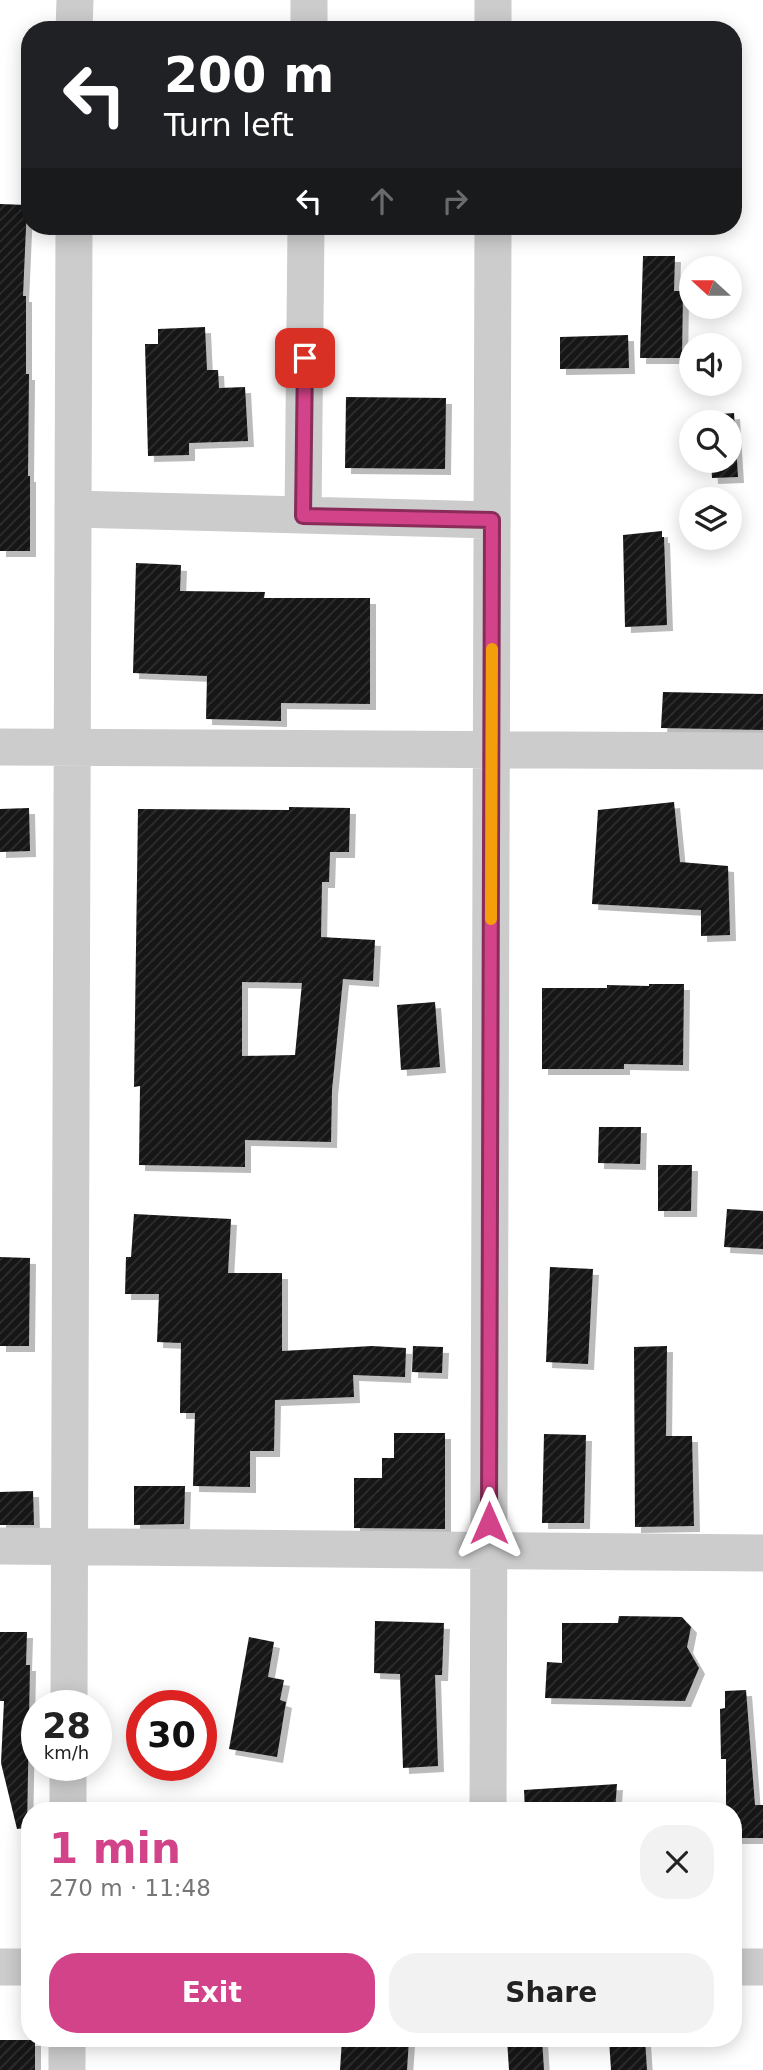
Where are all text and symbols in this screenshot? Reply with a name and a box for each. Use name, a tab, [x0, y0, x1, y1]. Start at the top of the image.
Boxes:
text: 200 m	[164, 47, 334, 104]
icon: left	[49, 49, 140, 140]
text: Turn left	[164, 106, 294, 144]
icon: left	[290, 182, 328, 220]
icon: ahead	[363, 182, 401, 220]
icon: right	[436, 182, 474, 220]
north arrow	[679, 256, 742, 318]
map controls	[679, 256, 742, 550]
pin	[275, 328, 335, 388]
button: sound	[679, 333, 742, 396]
icon: arrive	[286, 339, 324, 377]
button: search	[679, 410, 742, 473]
button: layers	[679, 487, 742, 550]
position arrow	[452, 1486, 526, 1560]
speed limit sign: 30	[126, 1690, 217, 1781]
text: 28	[42, 1706, 91, 1746]
text: km/h	[44, 1742, 89, 1763]
text: 1 min	[49, 1824, 181, 1873]
button: close	[640, 1825, 714, 1899]
text: 270 m · 11:48	[49, 1875, 211, 1901]
button: Exit	[49, 1953, 375, 2033]
button: Share	[389, 1953, 714, 2033]

